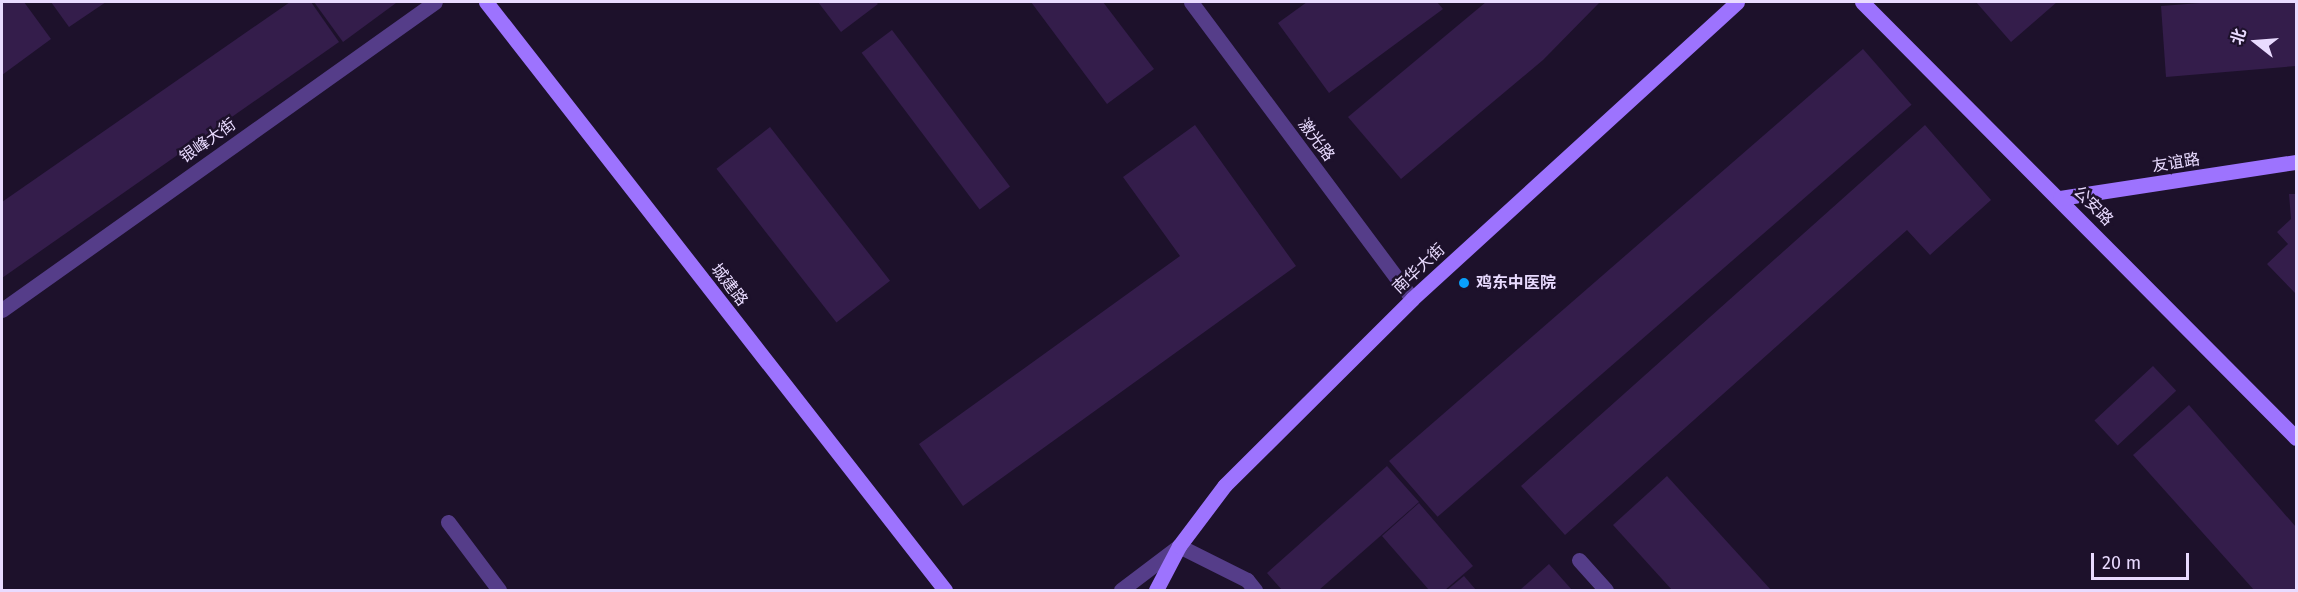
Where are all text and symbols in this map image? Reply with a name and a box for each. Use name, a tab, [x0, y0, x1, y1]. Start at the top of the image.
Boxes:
north arrow	[2226, 12, 2286, 72]
text: 北	[2227, 26, 2250, 47]
street label: 银峰大街	[176, 115, 240, 167]
street label: 激光路	[1294, 115, 1338, 165]
street label: 友谊路	[2151, 150, 2201, 176]
street label: 公安路	[2069, 182, 2117, 230]
street label: 南华大街	[1389, 240, 1449, 298]
street label: 城建路	[707, 260, 751, 310]
place label: 鸡东中医院	[1476, 273, 1556, 293]
marker: 鸡东中医院	[1457, 276, 1471, 290]
scale bar	[2094, 541, 2192, 579]
text: 20 m	[2102, 552, 2141, 574]

